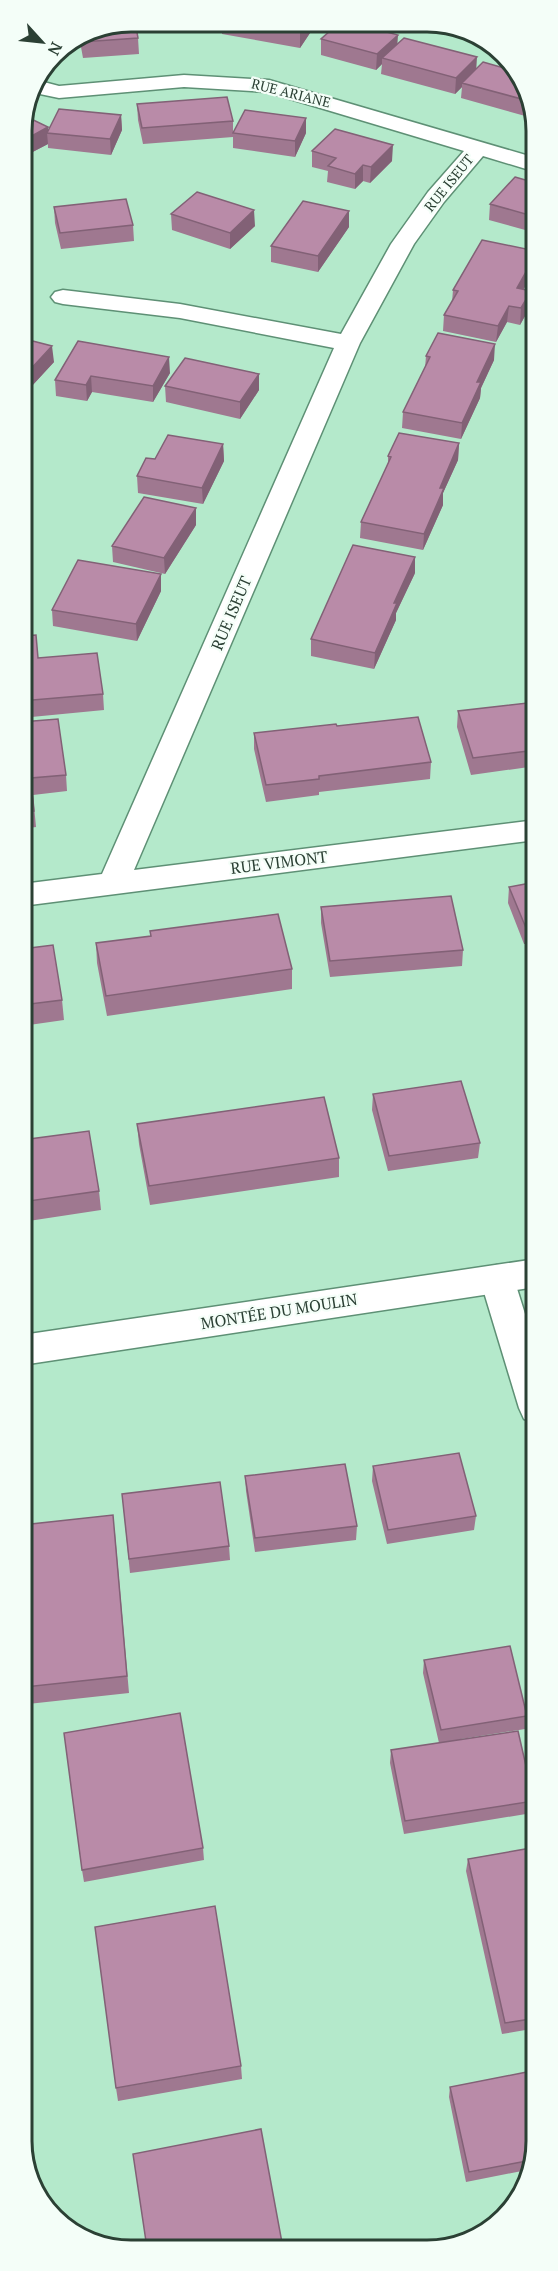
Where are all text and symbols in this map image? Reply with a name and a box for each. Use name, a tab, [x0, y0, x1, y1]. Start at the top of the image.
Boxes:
north arrow	[12, 12, 72, 72]
text: N	[43, 38, 68, 59]
street label: RUE ARIANE	[250, 74, 333, 112]
street label: RUE ISEUT	[420, 150, 478, 215]
street label: RUE ISEUT	[206, 573, 256, 653]
street label: RUE VIMONT	[229, 845, 329, 879]
street label: MONTÉE DU MOULIN	[199, 1288, 359, 1334]

